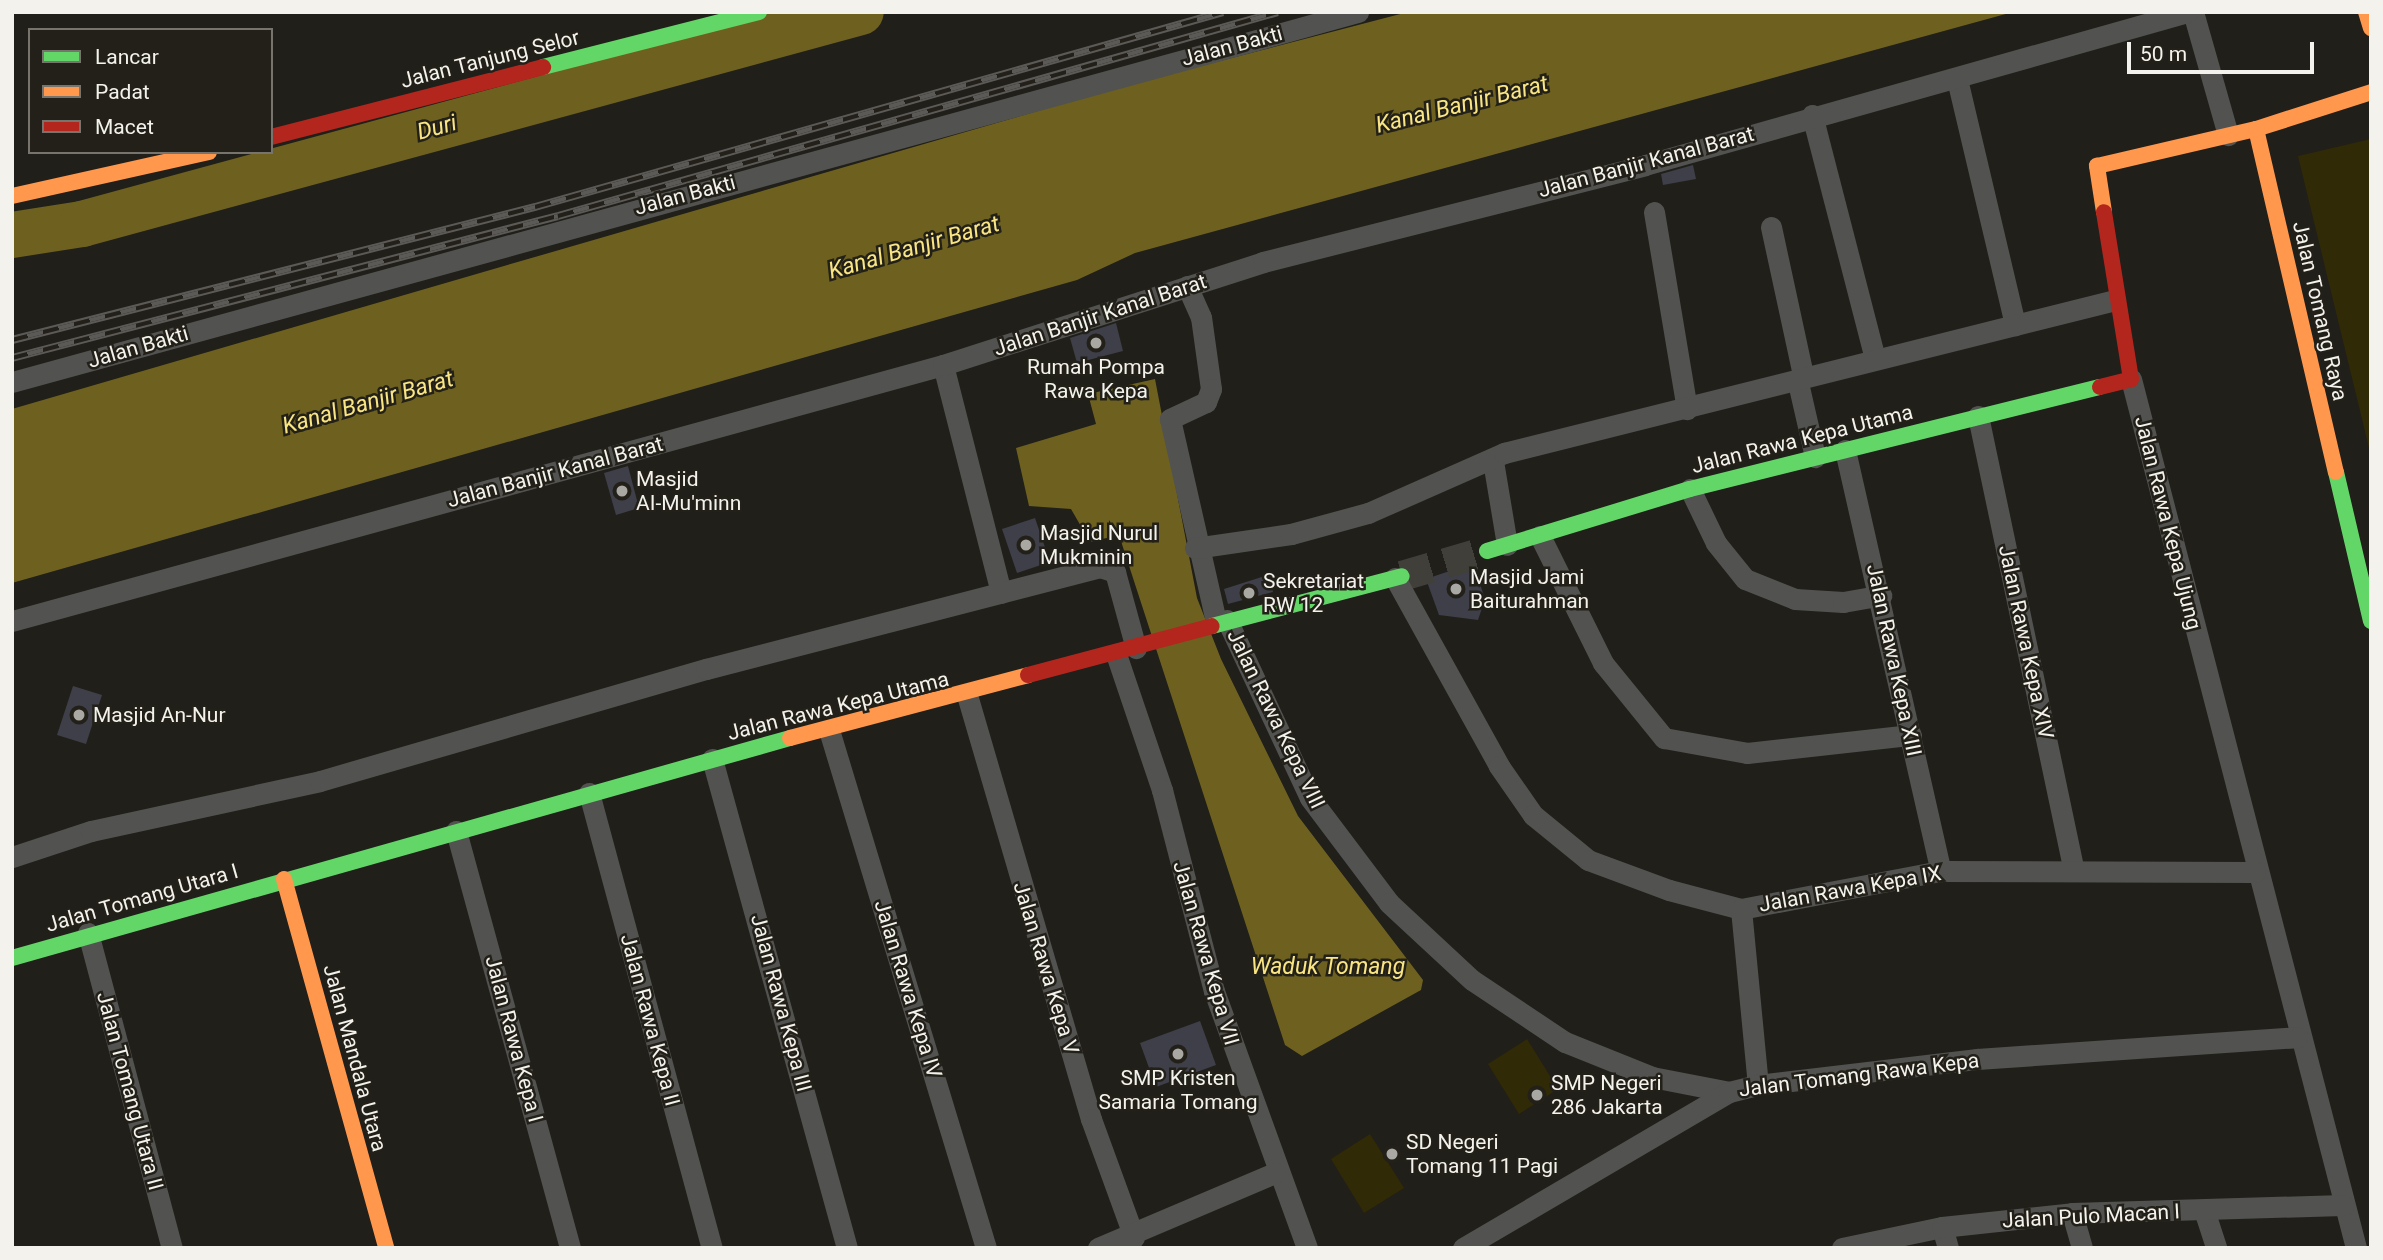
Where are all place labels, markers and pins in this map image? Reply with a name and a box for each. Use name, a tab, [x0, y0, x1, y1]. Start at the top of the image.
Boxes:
marker: Rumah Pompa Rawa Kepa	[1088, 335, 1104, 351]
place label: Rumah Pompa Rawa Kepa	[1027, 354, 1165, 404]
place label: Masjid AI-Mu'minn	[636, 466, 741, 516]
marker: Masjid AI-Mu'minn	[614, 483, 630, 499]
place label: Masjid Nurul Mukminin	[1040, 520, 1158, 570]
marker: Masjid Nurul Mukminin	[1018, 537, 1034, 553]
place label: Masjid Jami Baiturahman	[1470, 564, 1589, 614]
place label: Sekretariat RW 12	[1263, 568, 1364, 618]
marker: Masjid Jami Baiturahman	[1448, 581, 1464, 597]
marker: Sekretariat RW 12	[1241, 585, 1257, 601]
place label: Masjid An-Nur	[93, 702, 226, 728]
marker: Masjid An-Nur	[71, 707, 87, 723]
marker: SMP Kristen Samaria Tomang	[1170, 1046, 1186, 1062]
place label: SMP Kristen Samaria Tomang	[1098, 1065, 1258, 1115]
place label: SMP Negeri 286 Jakarta	[1551, 1070, 1663, 1120]
marker: SMP Negeri 286 Jakarta	[1529, 1087, 1545, 1103]
place label: SD Negeri Tomang 11 Pagi	[1406, 1129, 1558, 1179]
marker: SD Negeri Tomang 11 Pagi	[1384, 1146, 1400, 1162]

